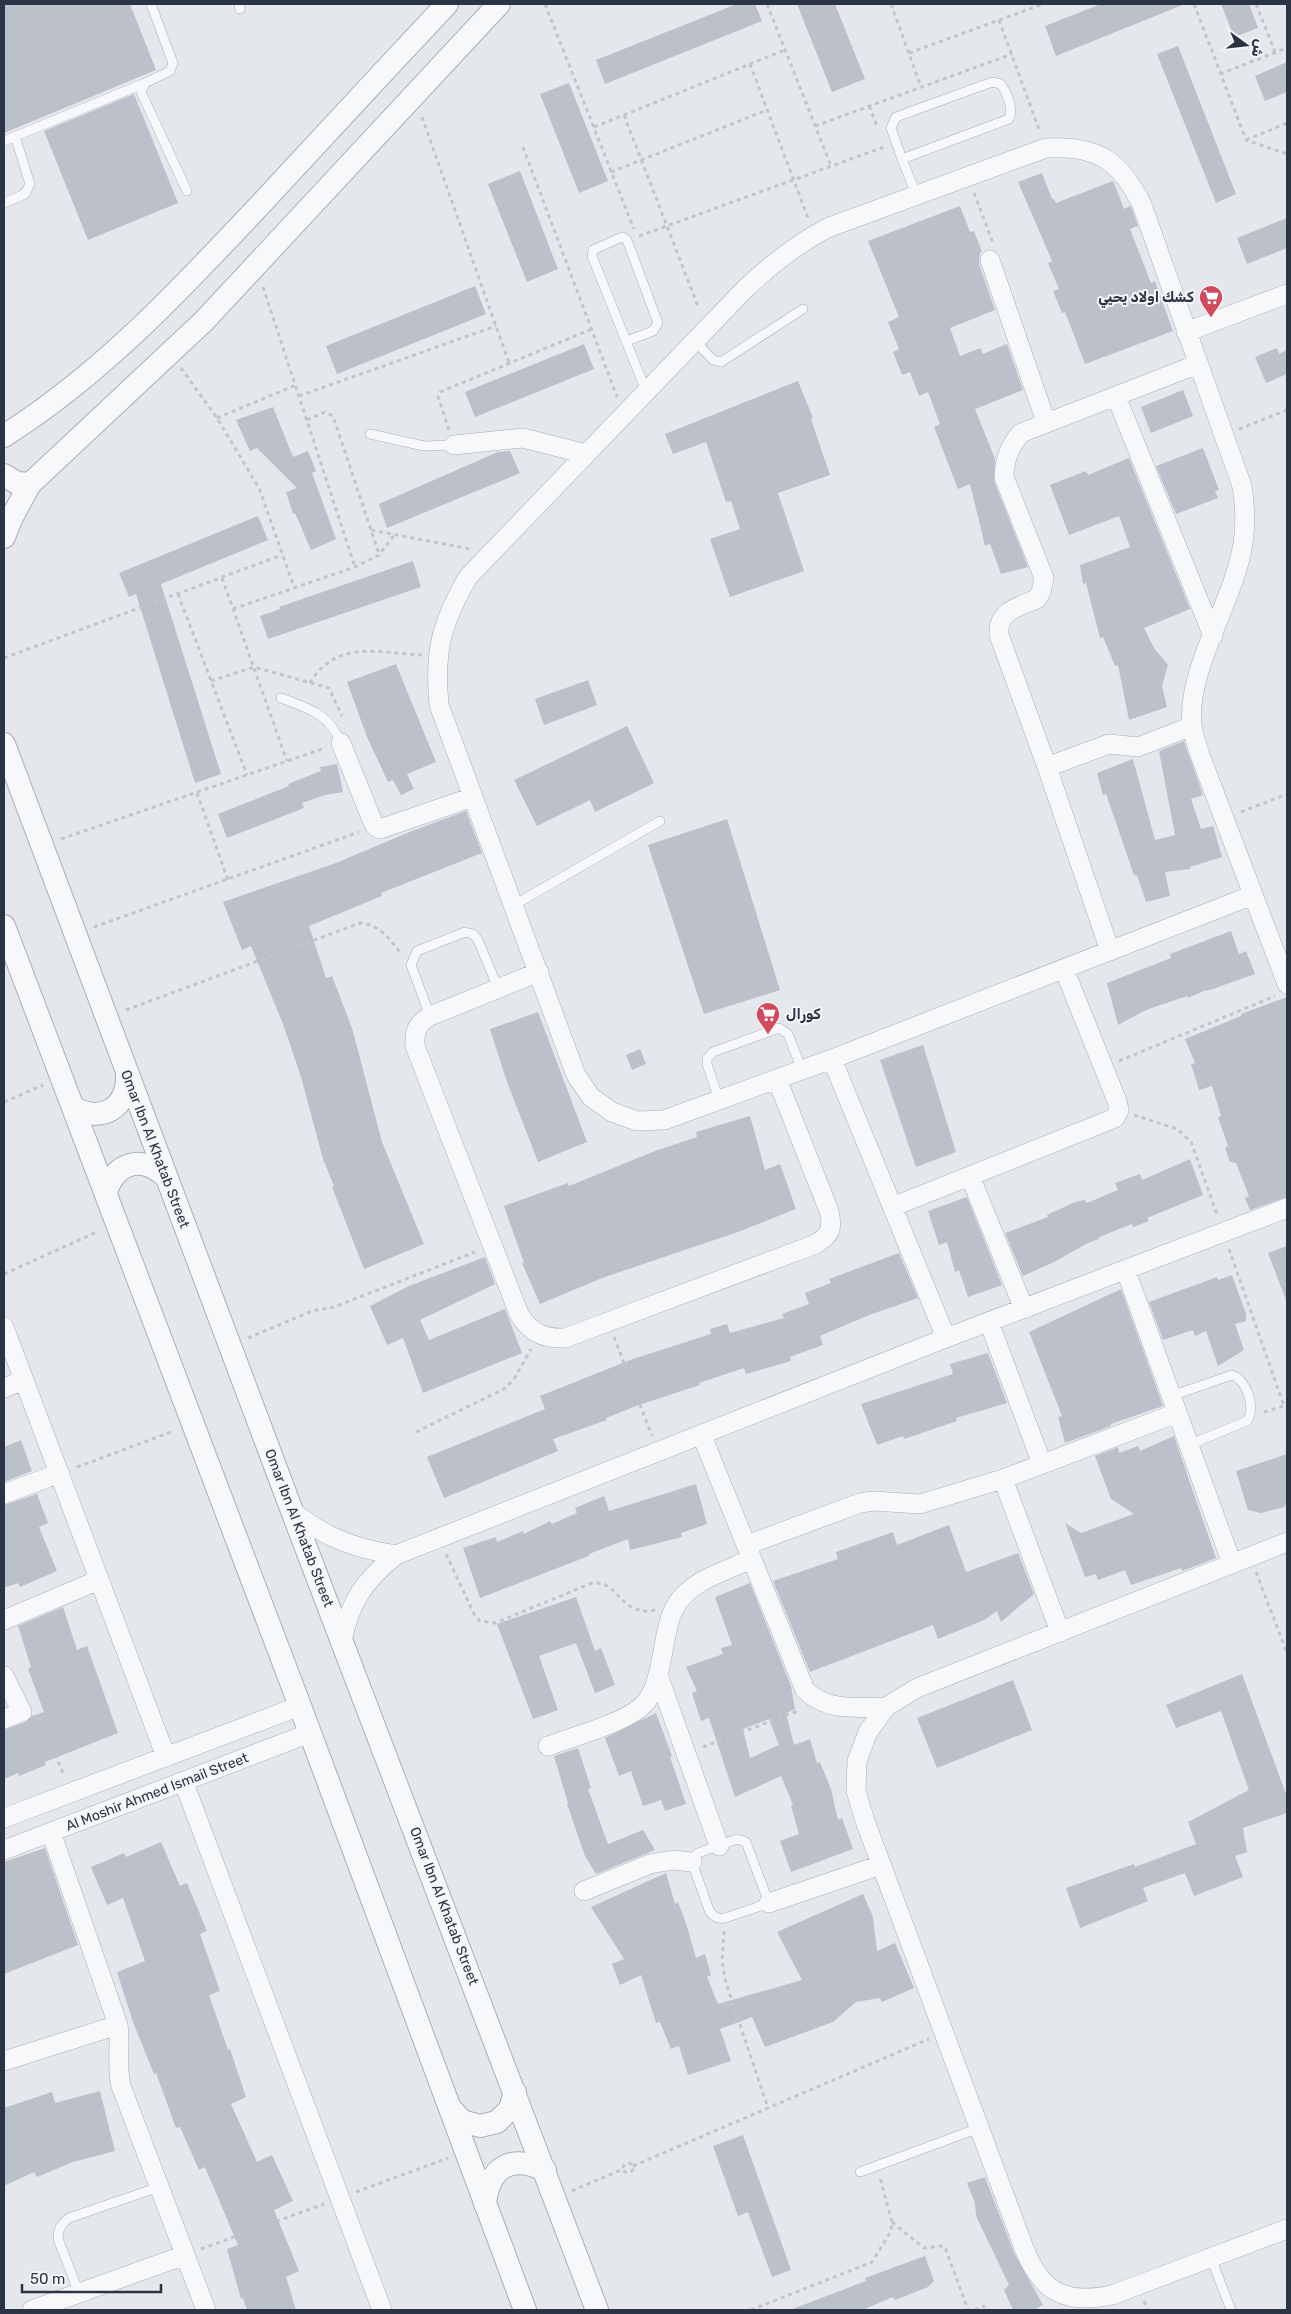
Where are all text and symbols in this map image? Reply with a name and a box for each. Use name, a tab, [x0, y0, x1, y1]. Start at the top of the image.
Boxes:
north arrow	[1221, 20, 1271, 70]
text: ش	[1248, 37, 1269, 59]
supermarket icon: كشك اولاد يحيي	[1198, 284, 1224, 318]
place label: كشك اولاد يحيي	[1098, 289, 1194, 308]
supermarket icon: كورال	[755, 1001, 781, 1035]
place label: كورال	[786, 1006, 821, 1023]
street label: Omar Ibn Al Khatab Street	[117, 1068, 193, 1231]
street label: Omar Ibn Al Khatab Street	[261, 1447, 337, 1610]
street label: Al Moshir Ahmed Ismail Street	[63, 1749, 251, 1835]
street label: Omar Ibn Al Khatab Street	[406, 1825, 482, 1988]
scale bar	[22, 2262, 161, 2294]
text: 50 m	[30, 2270, 65, 2288]

